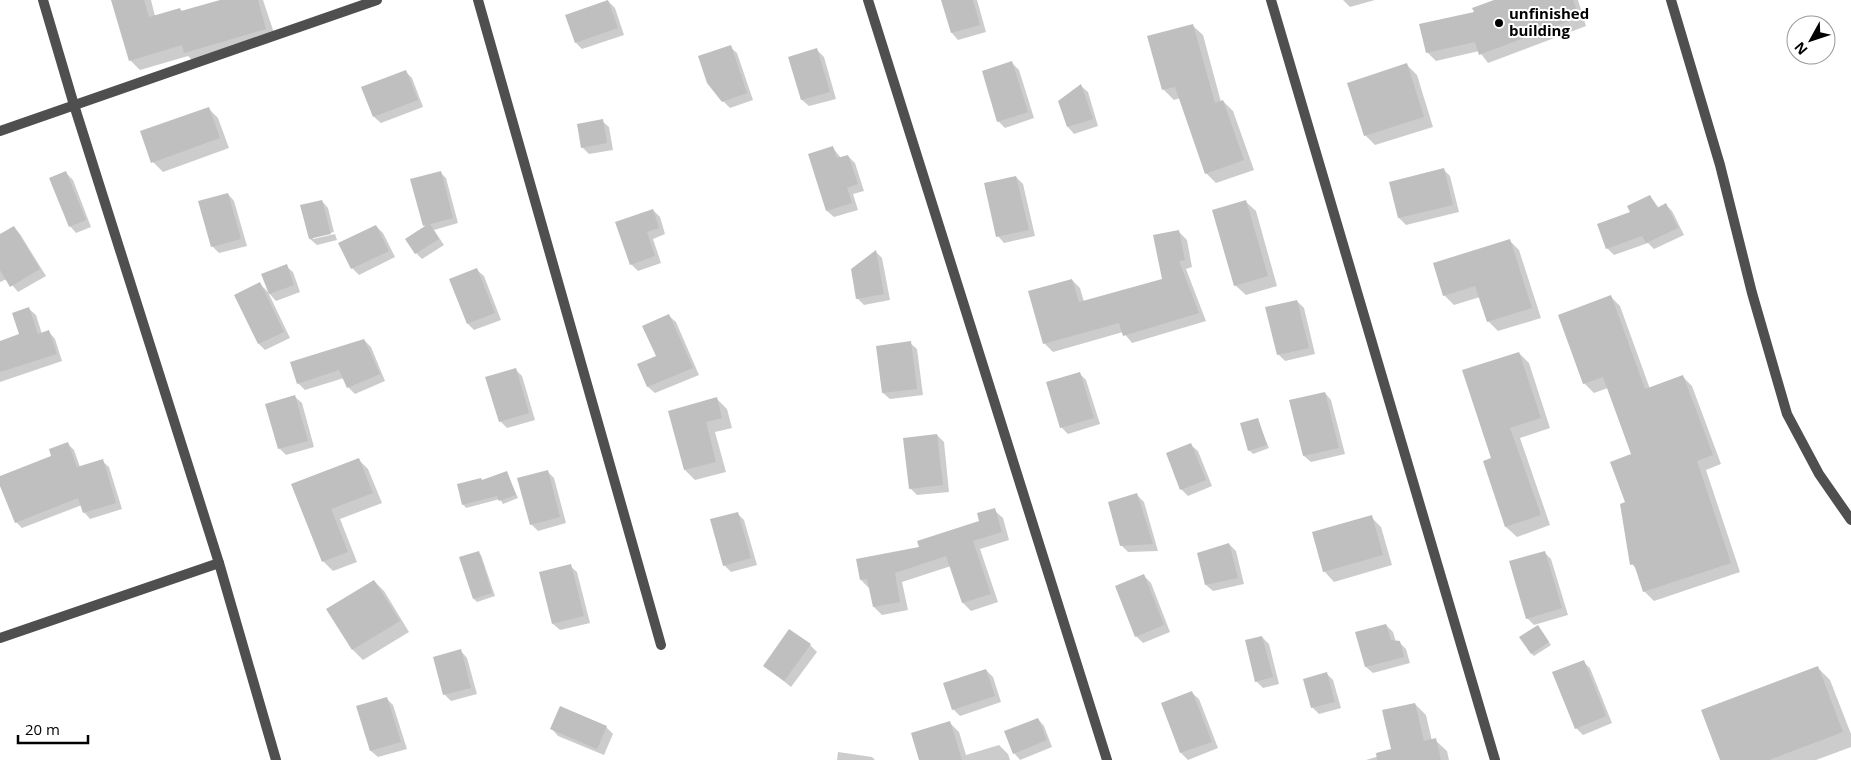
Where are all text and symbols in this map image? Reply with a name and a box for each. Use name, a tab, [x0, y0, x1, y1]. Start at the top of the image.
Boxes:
place label: unfinished building	[1509, 3, 1589, 40]
north arrow	[1786, 15, 1836, 65]
marker: unfinished building	[1493, 17, 1505, 29]
text: N	[1790, 38, 1812, 59]
scale bar	[18, 712, 88, 744]
text: 20 m	[25, 719, 60, 739]

